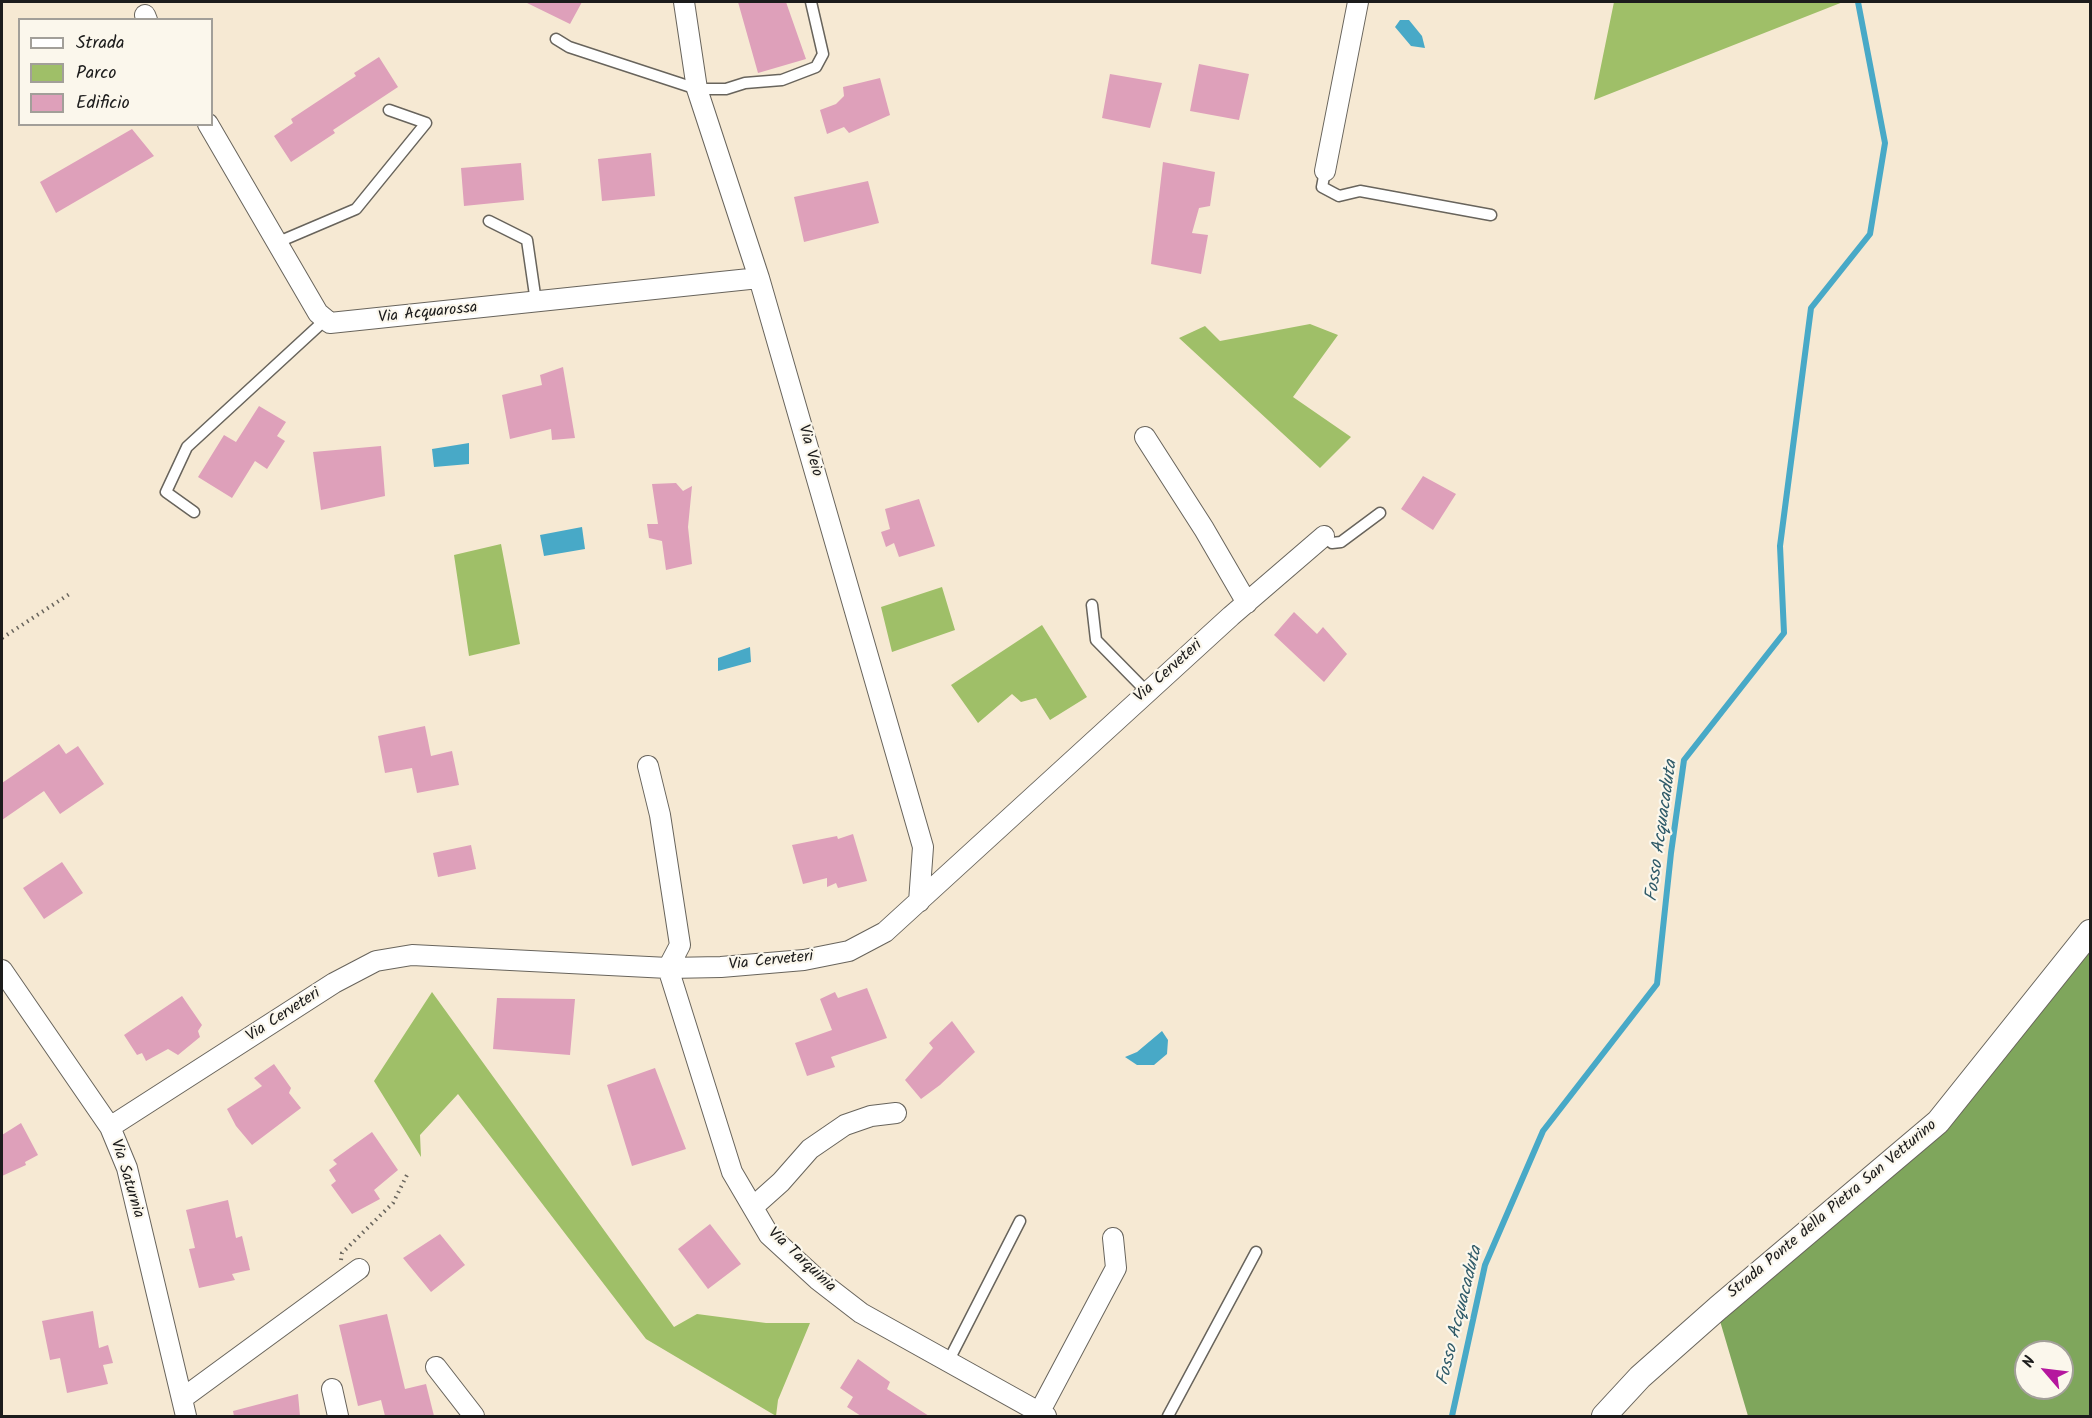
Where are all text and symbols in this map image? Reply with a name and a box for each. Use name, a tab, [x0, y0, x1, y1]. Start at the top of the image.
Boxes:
legend	[18, 18, 213, 126]
text: Strada	[76, 29, 124, 58]
text: Parco	[76, 59, 116, 88]
text: Edificio	[76, 89, 130, 118]
street label: Via Acquarossa	[377, 299, 479, 329]
street label: Via Veio	[792, 423, 826, 479]
street label: Via Cerveteri	[1131, 637, 1207, 707]
water label: Fosso Acquacaduta	[1642, 759, 1684, 903]
street label: Via Cerveteri	[728, 948, 814, 976]
street label: Via Cerveteri	[243, 985, 325, 1047]
street label: Strada Ponte della Pietra San Vetturino	[1724, 1117, 1942, 1303]
street label: Via Saturnia	[105, 1137, 147, 1221]
street label: Via Tarquinia	[763, 1224, 839, 1298]
water label: Fosso Acquacaduta	[1433, 1244, 1489, 1388]
north arrow	[2014, 1340, 2074, 1400]
text: N	[2016, 1352, 2043, 1373]

